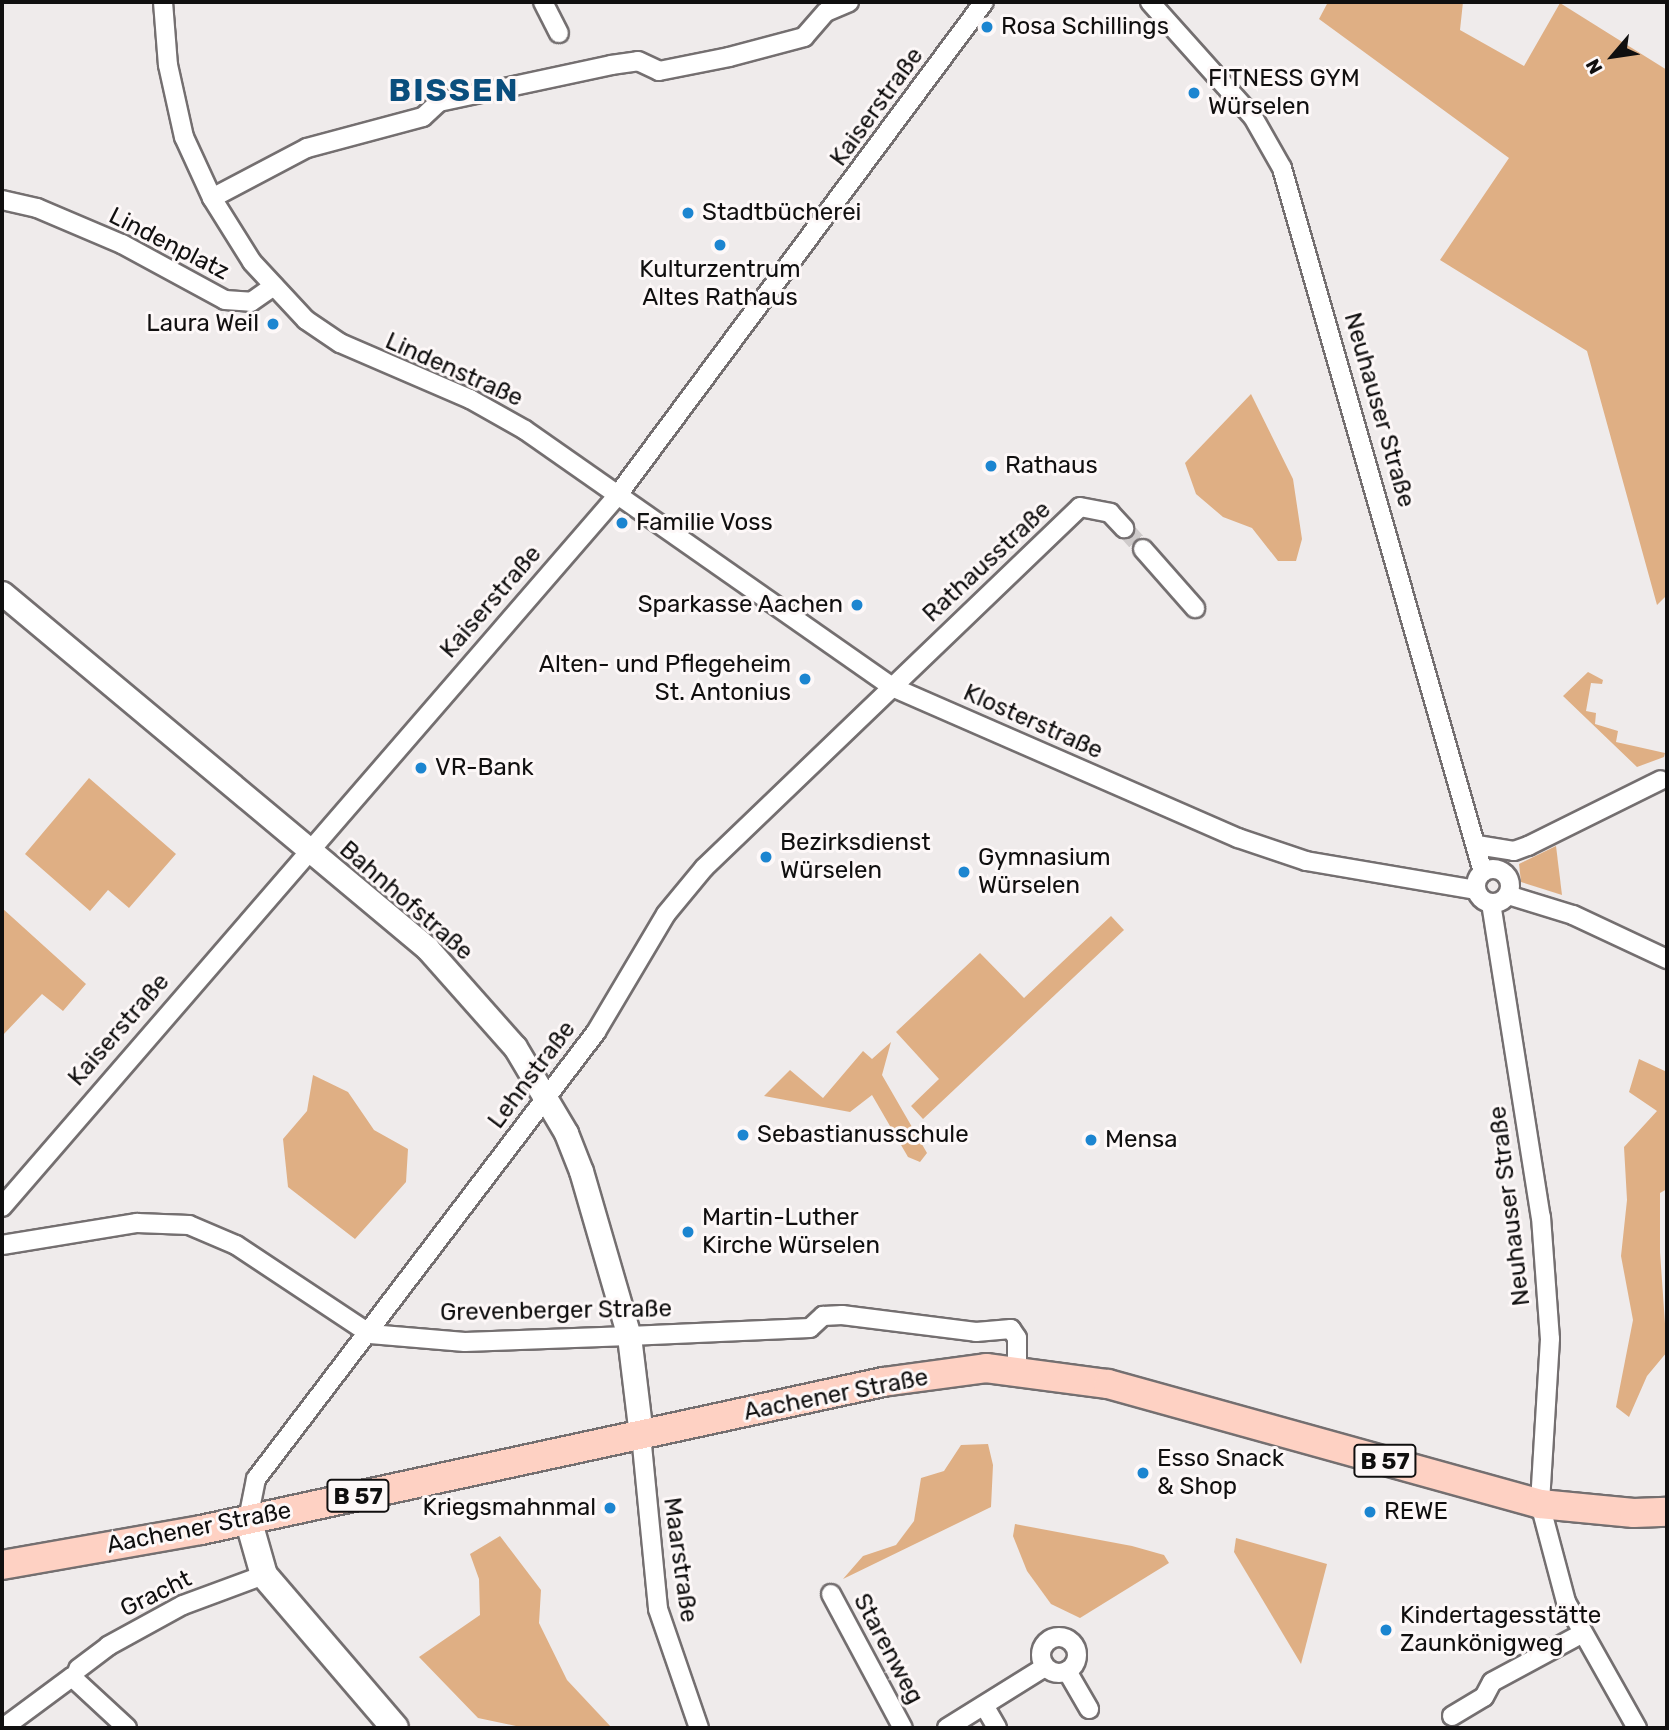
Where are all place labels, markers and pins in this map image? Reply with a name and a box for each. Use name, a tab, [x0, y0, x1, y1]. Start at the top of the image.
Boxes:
place label: Rosa Schillings	[1001, 13, 1169, 41]
marker: Rosa Schillings	[979, 19, 995, 35]
place label: FITNESS GYM Würselen	[1208, 65, 1360, 121]
marker: FITNESS GYM Würselen	[1186, 85, 1202, 101]
place label: Stadtbücherei	[702, 199, 861, 227]
marker: Stadtbücherei	[680, 205, 696, 221]
marker: Kulturzentrum Altes Rathaus	[712, 237, 728, 253]
place label: Kulturzentrum Altes Rathaus	[639, 256, 801, 312]
place label: Laura Weil	[146, 310, 259, 338]
marker: Laura Weil	[265, 316, 281, 332]
place label: Rathaus	[1005, 452, 1098, 480]
marker: Rathaus	[983, 458, 999, 474]
place label: Familie Voss	[636, 509, 773, 537]
marker: Familie Voss	[614, 515, 630, 531]
place label: Sparkasse Aachen	[637, 591, 843, 619]
marker: Sparkasse Aachen	[849, 597, 865, 613]
place label: Alten- und Pflegeheim St. Antonius	[539, 651, 791, 707]
marker: Alten- und Pflegeheim St. Antonius	[797, 671, 813, 687]
place label: VR-Bank	[435, 754, 534, 782]
marker: VR-Bank	[413, 760, 429, 776]
place label: Bezirksdienst Würselen	[780, 829, 931, 885]
place label: Gymnasium Würselen	[978, 844, 1111, 900]
marker: Bezirksdienst Würselen	[758, 849, 774, 865]
marker: Gymnasium Würselen	[956, 864, 972, 880]
place label: Sebastianusschule	[757, 1121, 969, 1149]
place label: Mensa	[1105, 1126, 1178, 1154]
marker: Sebastianusschule	[735, 1127, 751, 1143]
marker: Mensa	[1083, 1132, 1099, 1148]
place label: Martin-Luther Kirche Würselen	[702, 1204, 880, 1260]
marker: Martin-Luther Kirche Würselen	[680, 1224, 696, 1240]
place label: Esso Snack & Shop	[1157, 1445, 1284, 1501]
marker: Esso Snack & Shop	[1135, 1465, 1151, 1481]
place label: Kriegsmahnmal	[422, 1494, 596, 1522]
place label: REWE	[1384, 1498, 1448, 1526]
marker: Kriegsmahnmal	[602, 1500, 618, 1516]
marker: REWE	[1362, 1504, 1378, 1520]
place label: Kindertagesstätte Zaunkönigweg	[1400, 1602, 1601, 1658]
marker: Kindertagesstätte Zaunkönigweg	[1378, 1622, 1394, 1638]

